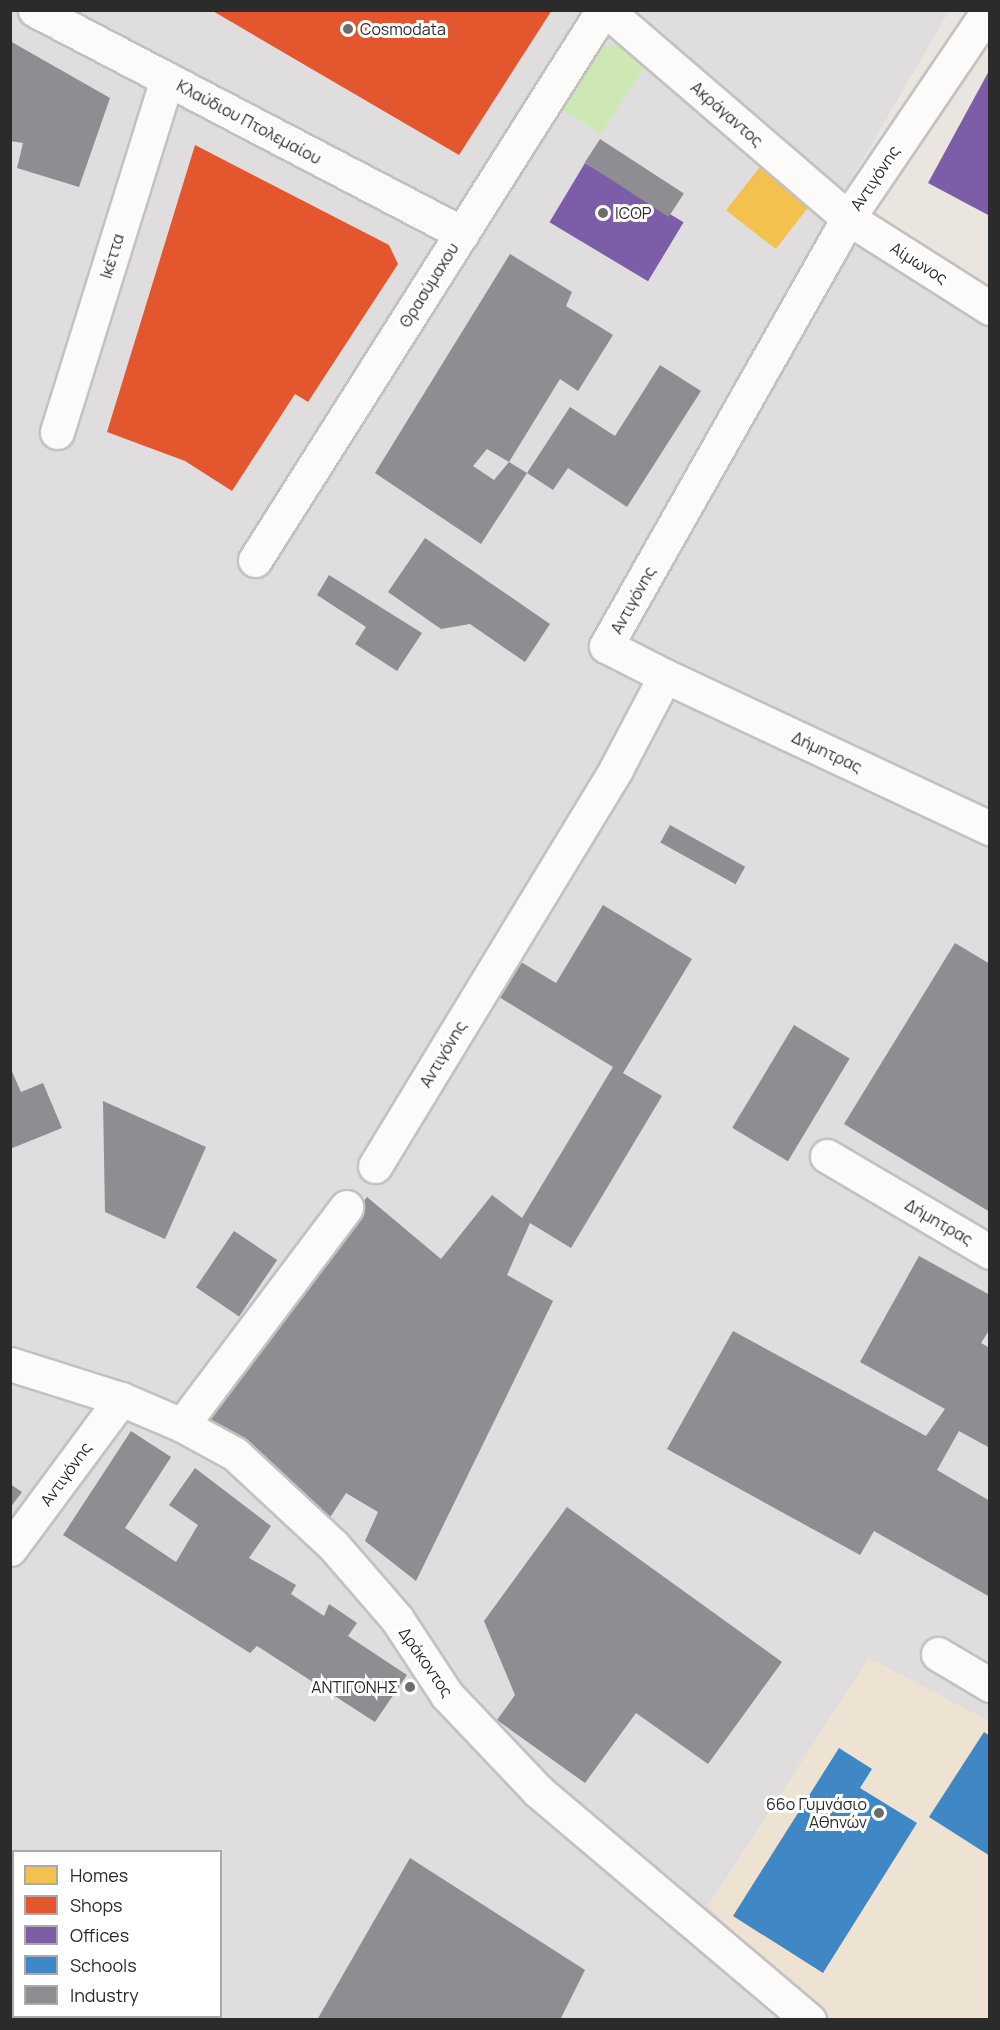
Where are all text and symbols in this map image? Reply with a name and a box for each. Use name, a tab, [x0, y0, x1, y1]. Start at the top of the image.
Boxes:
place label: Cosmodata	[360, 19, 446, 39]
marker: Cosmodata	[341, 22, 355, 36]
street label: Κλαύδιου Πτολεμαίου	[173, 76, 325, 168]
street label: Ακράγαντος	[687, 77, 767, 151]
street label: Αντιγόνης	[846, 142, 904, 214]
place label: ICOP	[615, 203, 651, 223]
marker: ICOP	[596, 206, 610, 220]
street label: Ικέττα	[96, 231, 128, 281]
street label: Αίμωνος	[887, 238, 951, 288]
street label: Θρασύμαχου	[395, 239, 463, 331]
street label: Αντιγόνης	[607, 563, 659, 637]
street label: Δήμητρας	[789, 727, 865, 777]
street label: Αντιγόνης	[416, 1017, 470, 1091]
street label: Δήμητρας	[902, 1195, 976, 1249]
street label: Αντιγόνης	[36, 1438, 96, 1510]
street label: Δράκοντος	[395, 1623, 457, 1701]
place label: ΑΝΤΙΓΟΝΗΣ	[311, 1677, 398, 1697]
marker: ΑΝΤΙΓΟΝΗΣ	[403, 1680, 417, 1694]
place label: 66ο Γυμνάσιο Αθηνών	[766, 1794, 867, 1832]
marker: 66ο Γυμνάσιο Αθηνών	[872, 1806, 886, 1820]
legend	[12, 1850, 222, 2018]
text: Homes	[70, 1863, 128, 1887]
text: Shops	[70, 1893, 122, 1917]
text: Offices	[70, 1923, 129, 1947]
text: Schools	[70, 1953, 137, 1977]
text: Industry	[70, 1983, 139, 2007]

